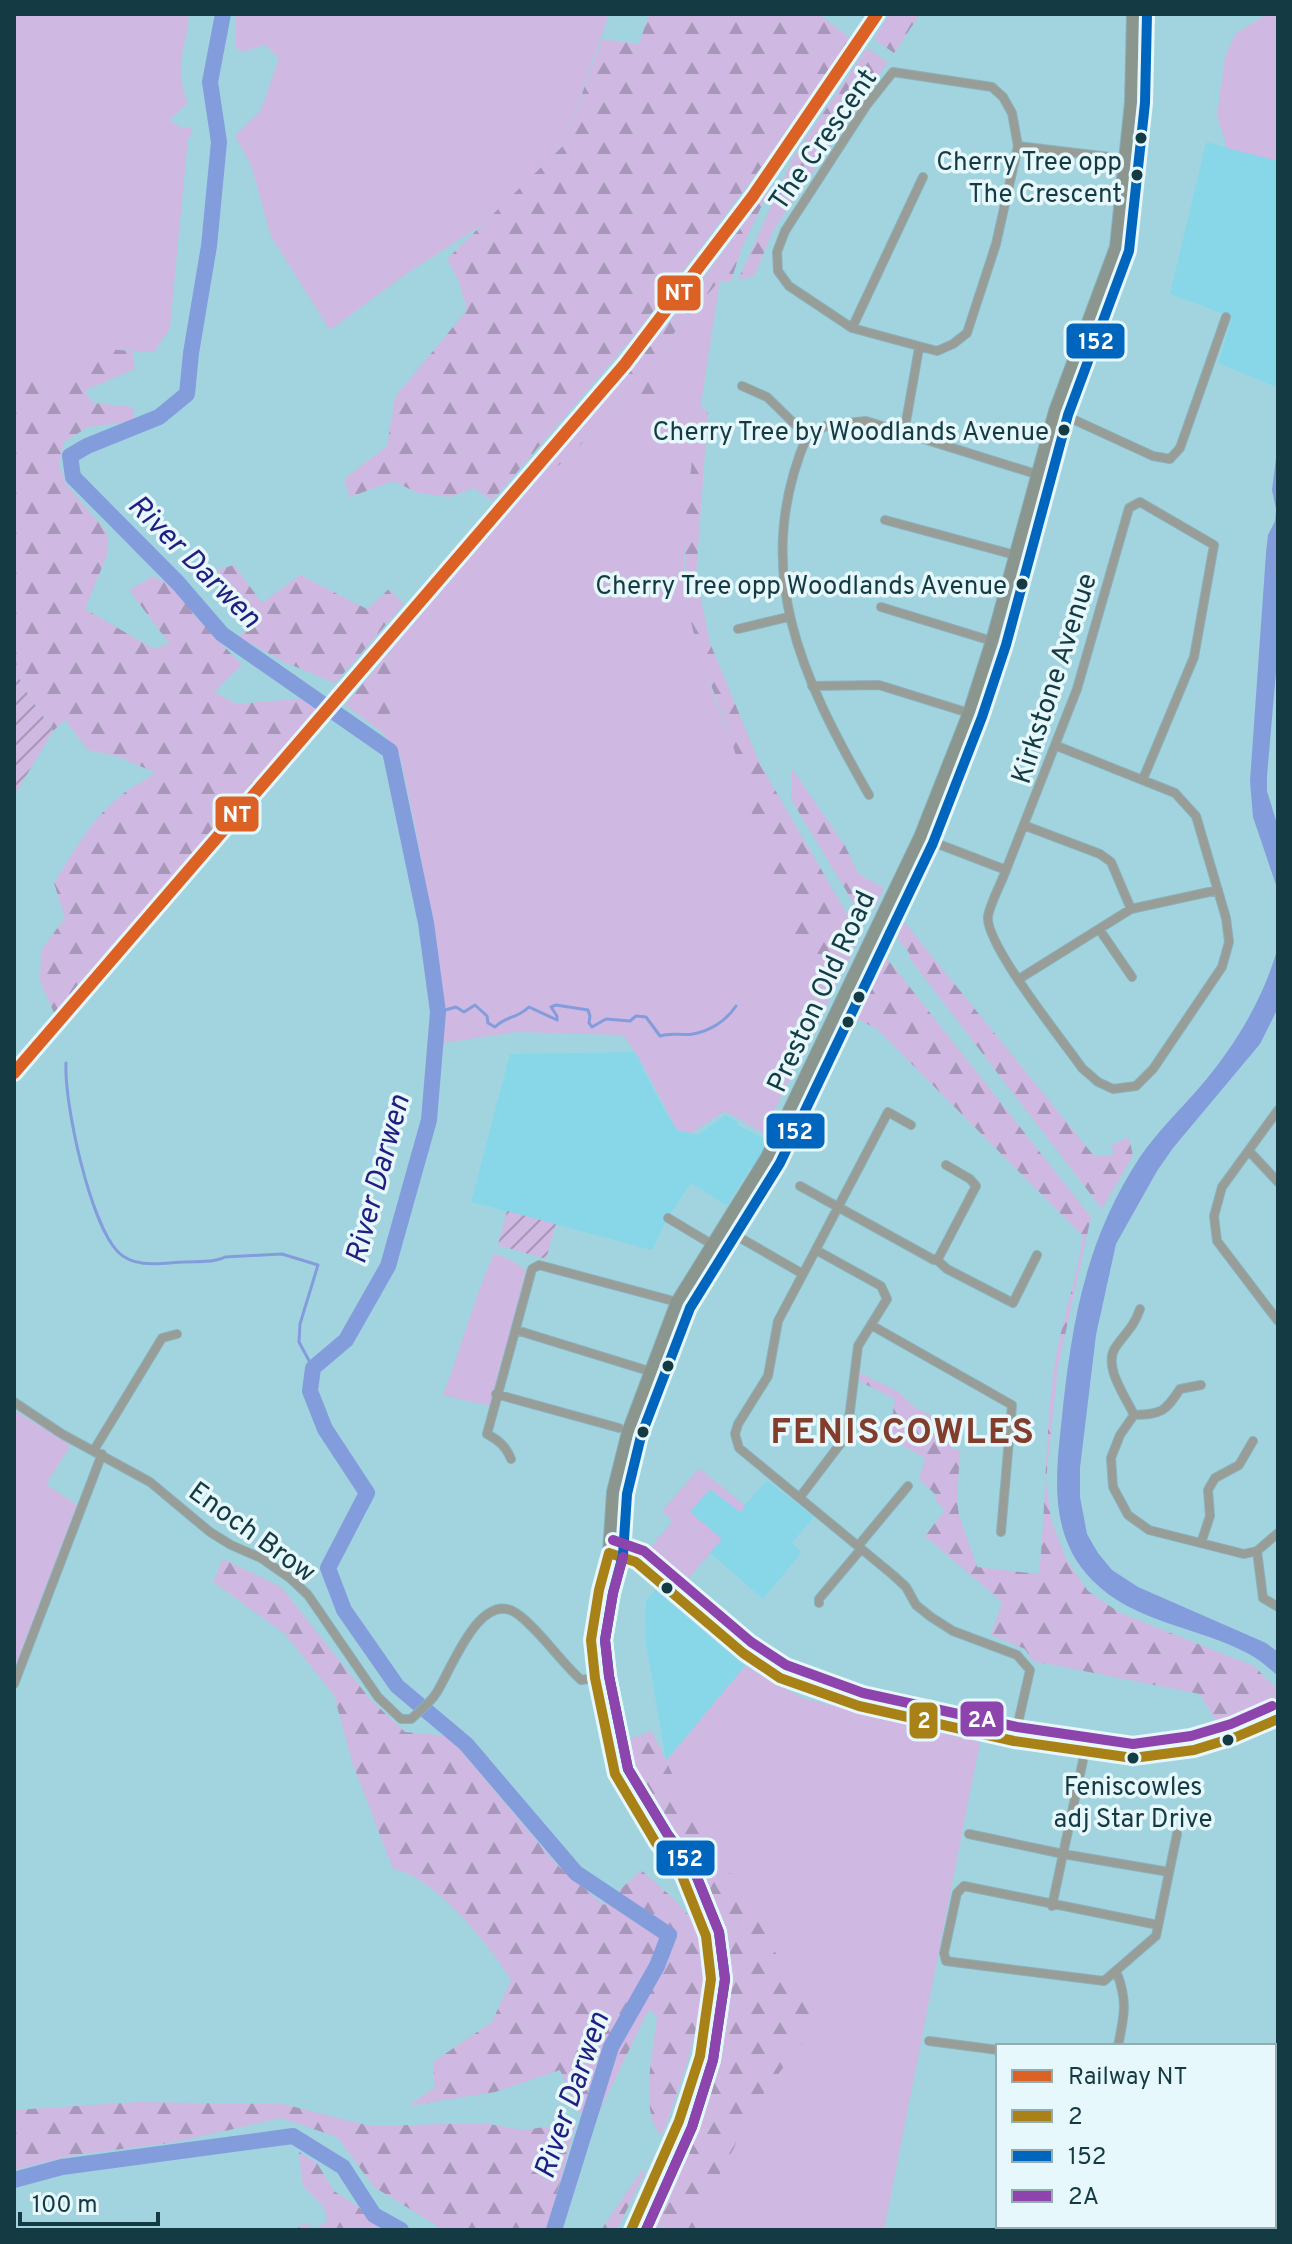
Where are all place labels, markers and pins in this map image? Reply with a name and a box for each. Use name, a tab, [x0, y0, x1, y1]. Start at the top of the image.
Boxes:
unlabelled marker	[1133, 130, 1149, 146]
place label: Cherry Tree opp The Crescent	[936, 147, 1122, 212]
marker: Cherry Tree opp The Crescent	[1129, 167, 1145, 183]
place label: Cherry Tree by Woodlands Avenue	[653, 417, 1049, 450]
marker: Cherry Tree by Woodlands Avenue	[1056, 422, 1072, 438]
place label: Cherry Tree opp Woodlands Avenue	[595, 571, 1007, 604]
marker: Cherry Tree opp Woodlands Avenue	[1014, 576, 1030, 592]
unlabelled marker	[851, 989, 867, 1005]
unlabelled marker	[840, 1014, 856, 1030]
unlabelled marker	[660, 1358, 676, 1374]
unlabelled marker	[635, 1424, 651, 1440]
unlabelled marker	[659, 1580, 675, 1596]
unlabelled marker	[1220, 1732, 1236, 1748]
marker: Feniscowles adj Star Drive	[1125, 1750, 1141, 1766]
place label: Feniscowles adj Star Drive	[1054, 1772, 1212, 1837]

